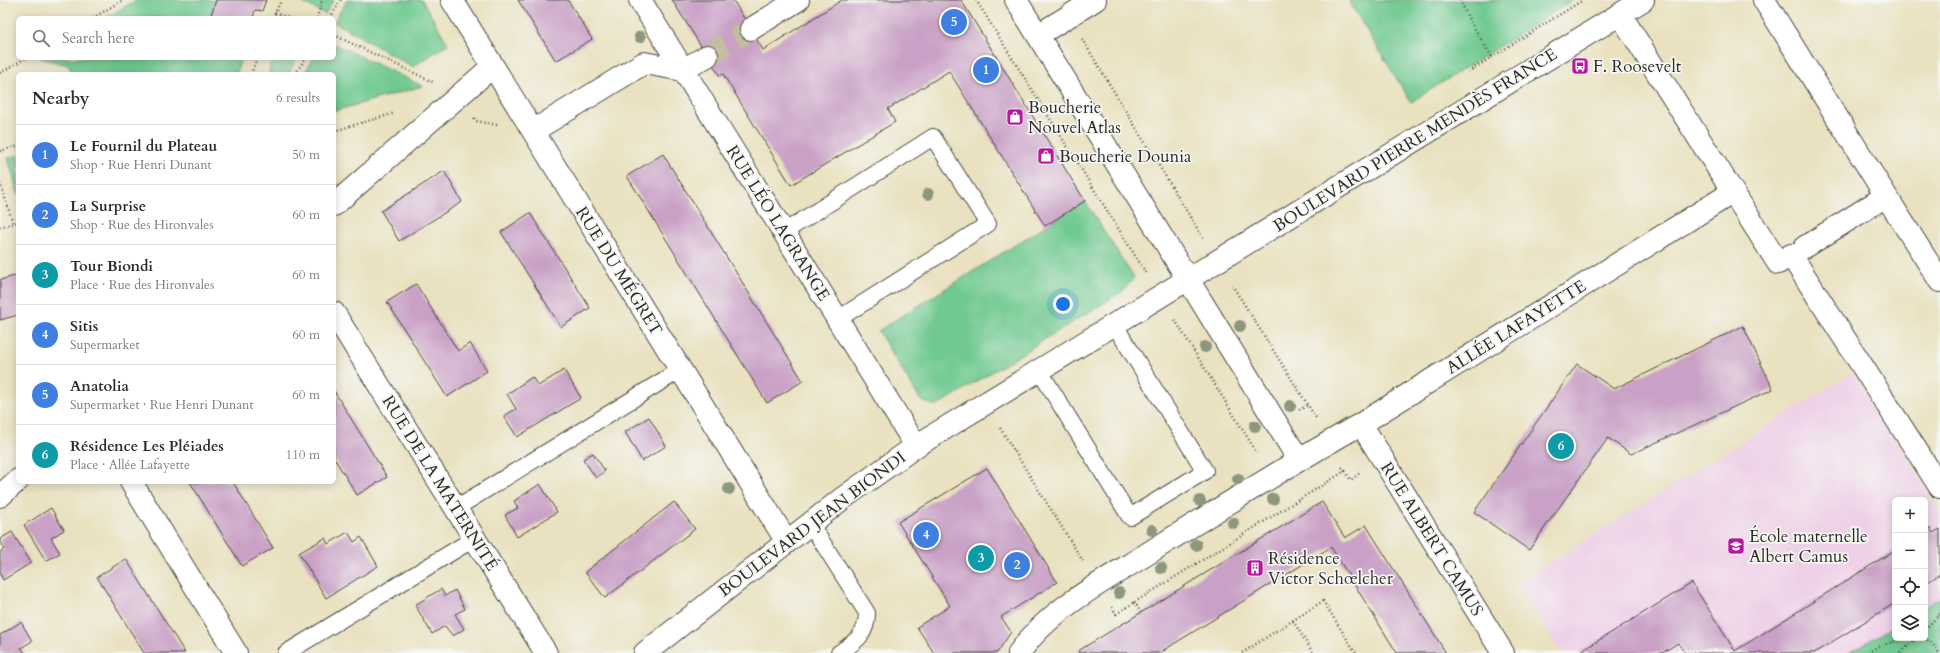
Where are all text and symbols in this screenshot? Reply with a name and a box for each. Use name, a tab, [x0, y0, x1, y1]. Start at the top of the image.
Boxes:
pin: 5	[941, 7, 967, 37]
search box	[16, 16, 336, 60]
icon: search	[30, 27, 52, 49]
text: Search here	[62, 28, 135, 48]
street label: BOULEVARD PIERRE MENDÈS FRANCE	[1269, 43, 1561, 237]
pin: 1	[973, 55, 999, 85]
place label: F. Roosevelt	[1593, 55, 1682, 78]
bus stop icon: F. Roosevelt	[1570, 56, 1590, 76]
text: Nearby	[32, 87, 89, 110]
text: 6 results	[276, 89, 320, 107]
place label: Boucherie Nouvel Atlas	[1028, 96, 1121, 139]
shop icon: Boucherie Nouvel Atlas	[1005, 107, 1025, 127]
text: Le Fournil du Plateau	[70, 136, 217, 156]
street label: RUE LÉO LAGRANGE	[721, 141, 835, 305]
place label: Boucherie Dounia	[1059, 145, 1192, 168]
text: 1	[42, 146, 48, 164]
text: 50 m	[292, 146, 320, 164]
shop icon: Boucherie Dounia	[1036, 146, 1056, 166]
text: Shop · Rue Henri Dunant	[70, 156, 212, 174]
text: La Surprise	[70, 196, 146, 216]
street label: RUE DU MÉGRET	[570, 202, 668, 340]
text: 2	[42, 206, 48, 224]
text: 60 m	[292, 206, 320, 224]
text: Shop · Rue des Hironvales	[70, 216, 214, 234]
text: Tour Biondi	[70, 256, 153, 276]
text: 3	[42, 266, 48, 284]
text: 60 m	[292, 266, 320, 284]
street label: ALLÉE LAFAYETTE	[1442, 275, 1590, 379]
text: Place · Rue des Hironvales	[70, 276, 214, 294]
your location	[1053, 294, 1073, 314]
text: Sitis	[70, 316, 98, 336]
text: 4	[42, 326, 48, 344]
text: 60 m	[292, 326, 320, 344]
text: Supermarket	[70, 336, 140, 354]
text: Anatolia	[70, 376, 129, 396]
text: 5	[42, 386, 48, 404]
text: 60 m	[292, 386, 320, 404]
street label: RUE DE LA MATERNITÉ	[377, 391, 503, 575]
text: Supermarket · Rue Henri Dunant	[70, 396, 254, 414]
pin: 6	[1548, 431, 1574, 461]
text: Résidence Les Pléiades	[70, 436, 224, 456]
text: 6	[42, 446, 48, 464]
text: 110 m	[286, 446, 320, 464]
street label: BOULEVARD JEAN BIONDI	[714, 446, 911, 602]
text: Place · Allée Lafayette	[70, 456, 190, 474]
street label: RUE ALBERT CAMUS	[1375, 458, 1489, 620]
map controls	[1892, 497, 1928, 641]
button: +	[1892, 497, 1928, 533]
pin: 4	[913, 520, 939, 550]
place label: École maternelle Albert Camus	[1749, 525, 1868, 568]
button: −	[1892, 533, 1928, 569]
school or university icon: École maternelle Albert Camus	[1726, 536, 1746, 556]
pin: 3	[968, 543, 994, 573]
place label: Résidence Victor Schœlcher	[1268, 547, 1394, 590]
pin: 2	[1004, 550, 1030, 580]
building icon: Résidence Victor Schœlcher	[1245, 558, 1265, 578]
button: locate	[1892, 569, 1928, 605]
button: layers	[1892, 605, 1928, 641]

